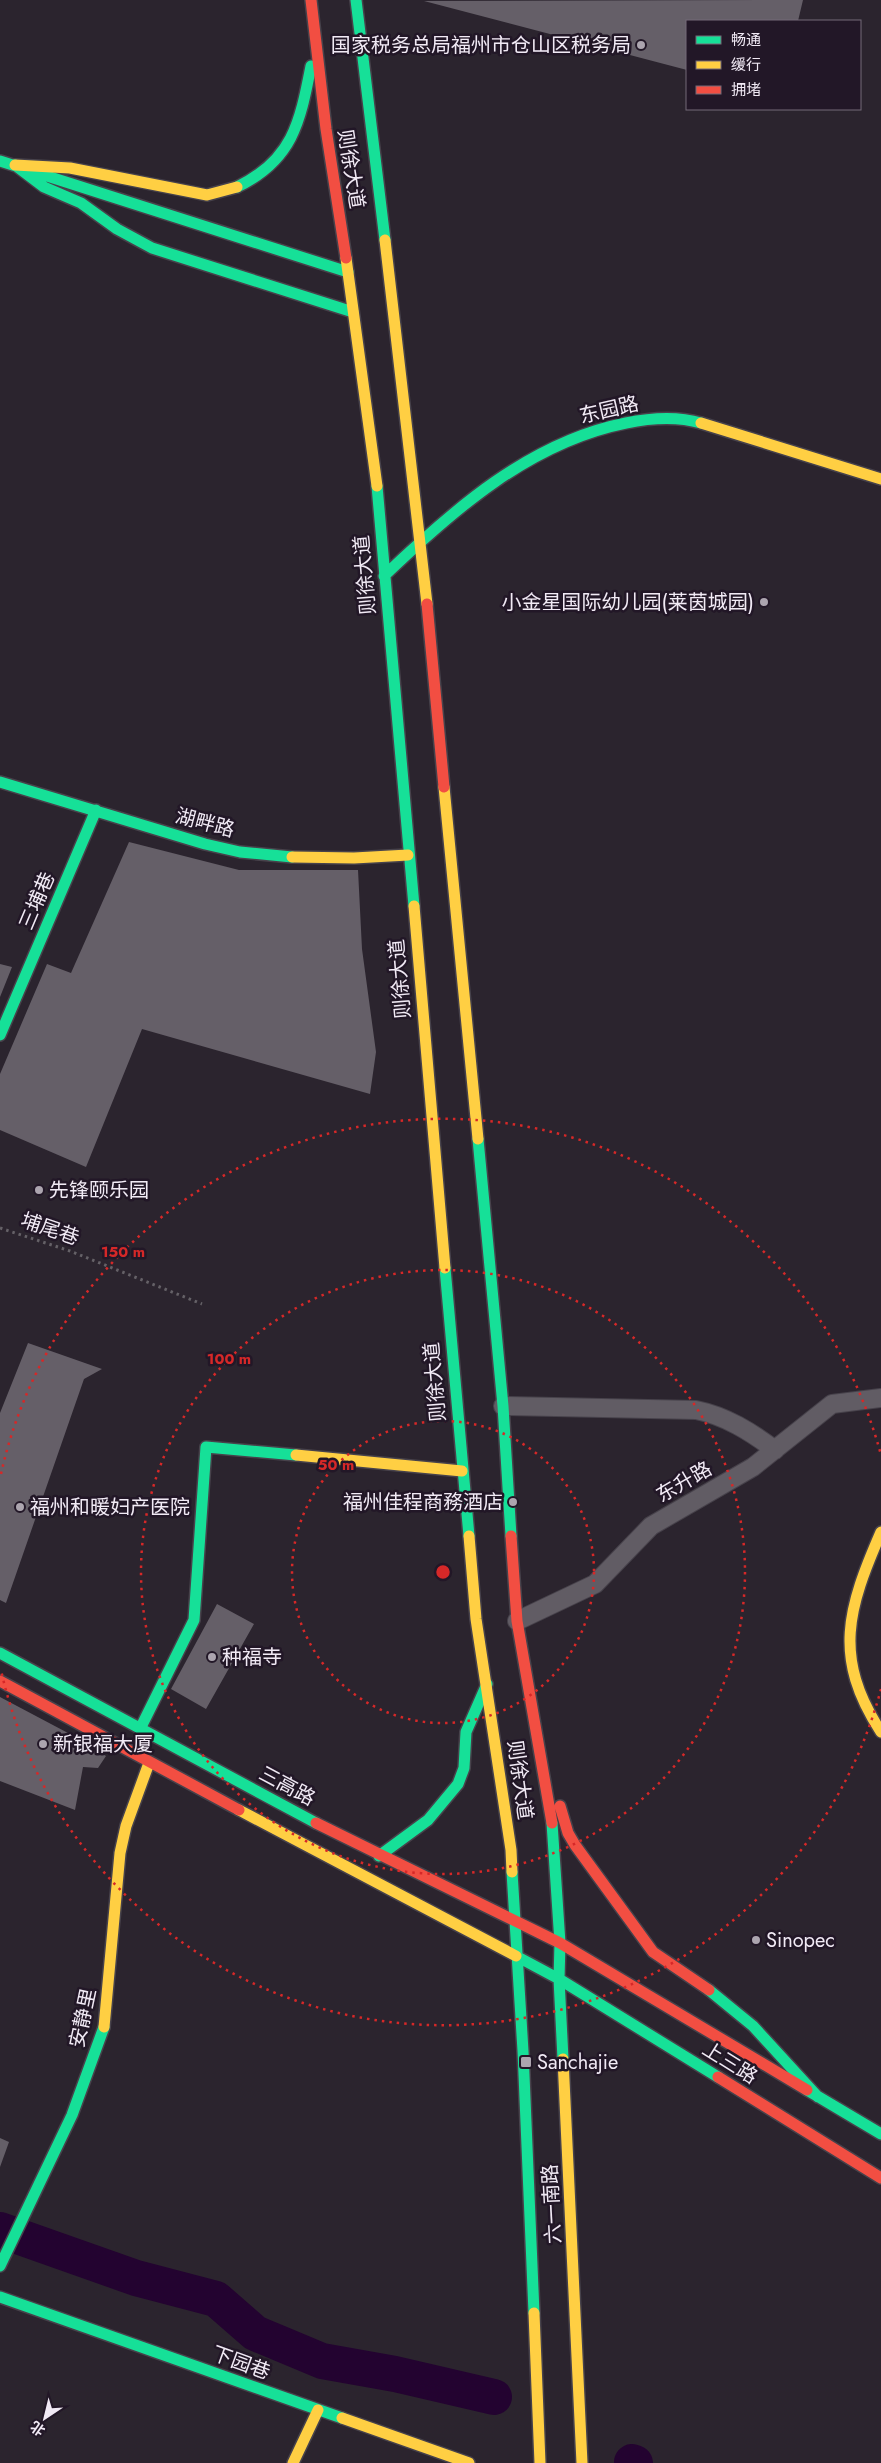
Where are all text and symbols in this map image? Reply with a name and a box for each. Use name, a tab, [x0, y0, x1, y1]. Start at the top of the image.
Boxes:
legend	[686, 20, 861, 110]
text: 畅通	[731, 29, 761, 51]
place label: 国家税务总局福州市仓山区税务局	[331, 31, 631, 60]
marker: 国家税务总局福州市仓山区税务局	[635, 39, 647, 51]
text: 缓行	[731, 54, 761, 76]
text: 拥堵	[731, 79, 761, 101]
street label: 则徐大道	[330, 127, 372, 211]
street label: 东园路	[577, 389, 641, 431]
street label: 则徐大道	[347, 534, 383, 616]
place label: 小金星国际幼儿园(莱茵城园)	[502, 588, 754, 617]
marker: 小金星国际幼儿园(莱茵城园)	[758, 596, 770, 608]
street label: 湖畔路	[172, 801, 238, 845]
street label: 三埔巷	[12, 868, 62, 934]
street label: 则徐大道	[382, 938, 418, 1020]
place label: 先锋颐乐园	[49, 1176, 149, 1205]
marker: 先锋颐乐园	[33, 1184, 45, 1196]
street label: 埔尾巷	[17, 1206, 83, 1252]
text: 150 m	[101, 1241, 145, 1263]
street label: 则徐大道	[417, 1341, 453, 1423]
text: 100 m	[207, 1348, 251, 1370]
text: 50 m	[318, 1454, 354, 1476]
street label: 东升路	[651, 1454, 717, 1510]
place label: 福州佳程商務酒店	[343, 1488, 503, 1517]
place label: 福州和暖妇产医院	[30, 1493, 190, 1522]
marker: 福州佳程商務酒店	[507, 1496, 519, 1508]
marker: 福州和暖妇产医院	[14, 1501, 26, 1513]
centre of rings	[434, 1563, 452, 1581]
place label: 种福寺	[222, 1643, 282, 1672]
marker: 种福寺	[206, 1651, 218, 1663]
place label: 新银福大厦	[53, 1730, 153, 1759]
marker: 新银福大厦	[37, 1738, 49, 1750]
street label: 则徐大道	[500, 1738, 540, 1822]
street label: 三高路	[254, 1759, 320, 1813]
place label: Sinopec	[766, 1926, 835, 1955]
marker: Sinopec	[750, 1934, 762, 1946]
street label: 安静里	[63, 1986, 103, 2050]
street label: 上三路	[697, 2035, 763, 2091]
place label: Sanchajie	[537, 2048, 618, 2077]
marker: Sanchajie	[519, 2055, 533, 2069]
street label: 六一南路	[535, 2163, 569, 2245]
street label: 下园巷	[208, 2339, 274, 2387]
north arrow	[20, 2393, 70, 2443]
text: 北	[26, 2416, 49, 2441]

